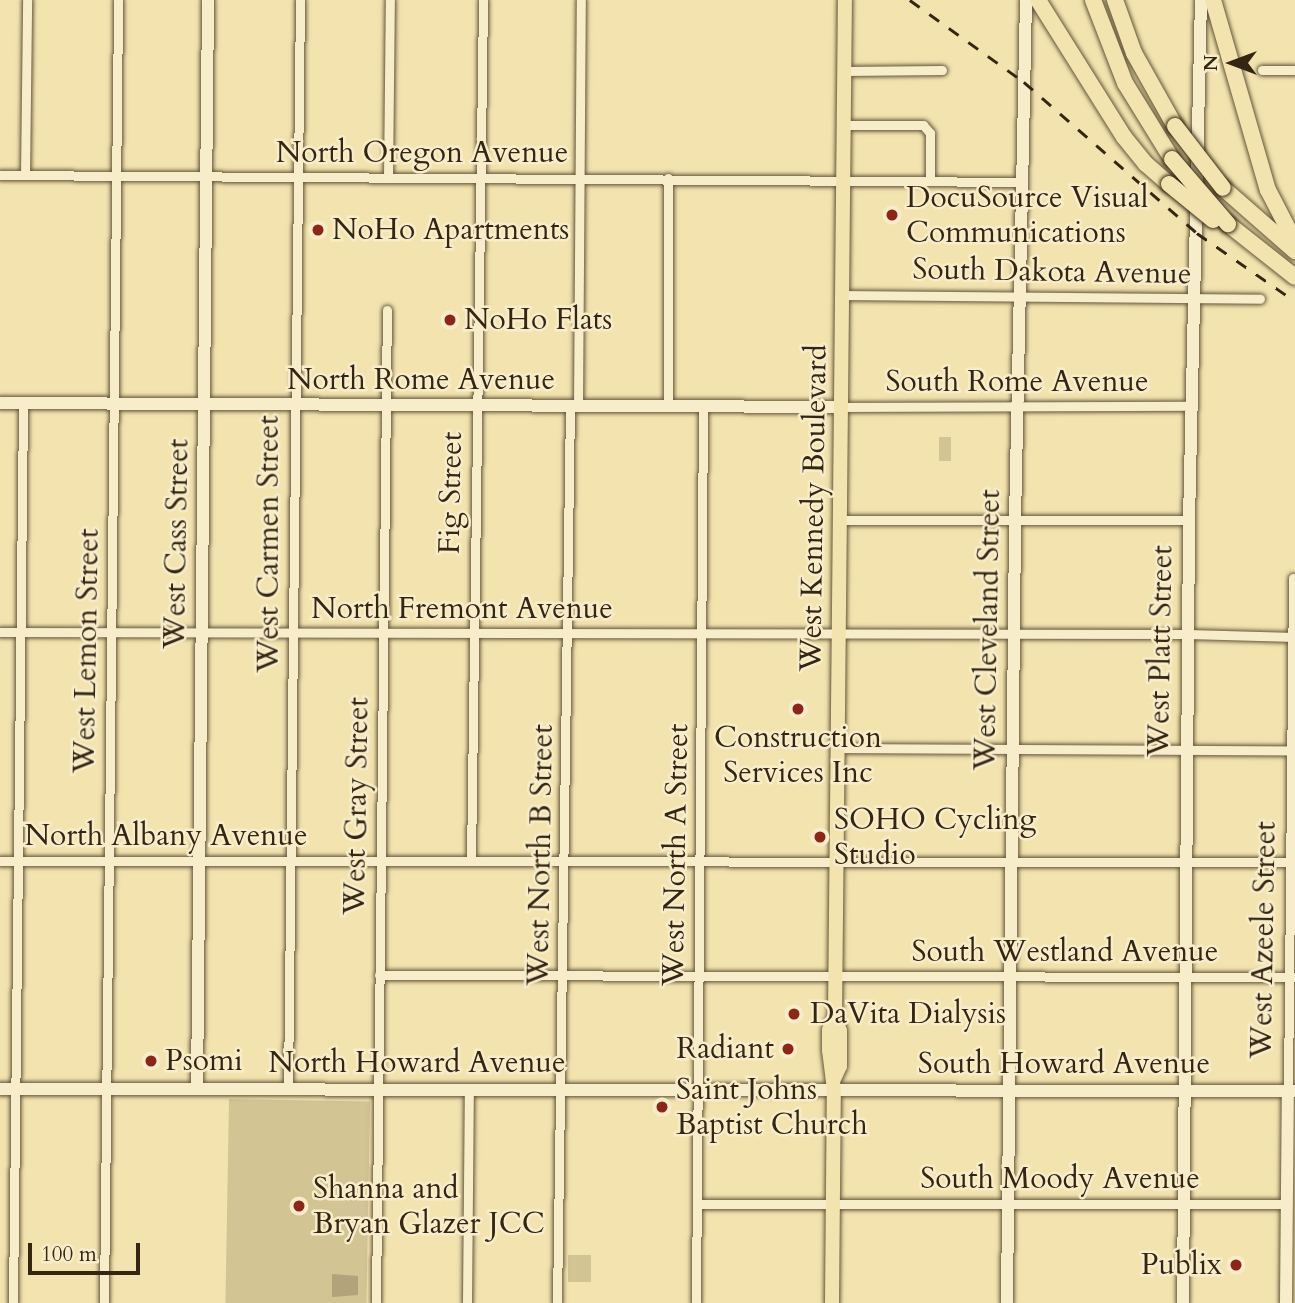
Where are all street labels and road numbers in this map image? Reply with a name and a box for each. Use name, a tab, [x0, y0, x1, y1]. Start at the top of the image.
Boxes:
street label: North Oregon Avenue	[276, 135, 568, 171]
street label: South Dakota Avenue	[912, 252, 1192, 292]
street label: West Kennedy Boulevard	[793, 344, 835, 672]
street label: North Rome Avenue	[287, 362, 555, 398]
street label: South Rome Avenue	[885, 364, 1149, 400]
street label: West Carmen Street	[251, 415, 287, 673]
street label: Fig Street	[432, 431, 470, 555]
street label: West Cass Street	[157, 438, 197, 650]
street label: West Cleveland Street	[968, 489, 1008, 771]
street label: West Lemon Street	[67, 528, 107, 774]
street label: West Platt Street	[1141, 545, 1181, 757]
street label: North Fremont Avenue	[311, 591, 613, 627]
street label: West Gray Street	[337, 697, 377, 915]
street label: West North A Street	[656, 723, 696, 987]
street label: West North B Street	[521, 724, 561, 986]
street label: North Albany Avenue	[24, 818, 308, 854]
street label: West Azeele Street	[1244, 821, 1284, 1059]
street label: South Westland Avenue	[912, 934, 1218, 970]
street label: North Howard Avenue	[268, 1045, 566, 1081]
street label: South Howard Avenue	[918, 1046, 1210, 1082]
street label: South Moody Avenue	[920, 1161, 1200, 1197]

